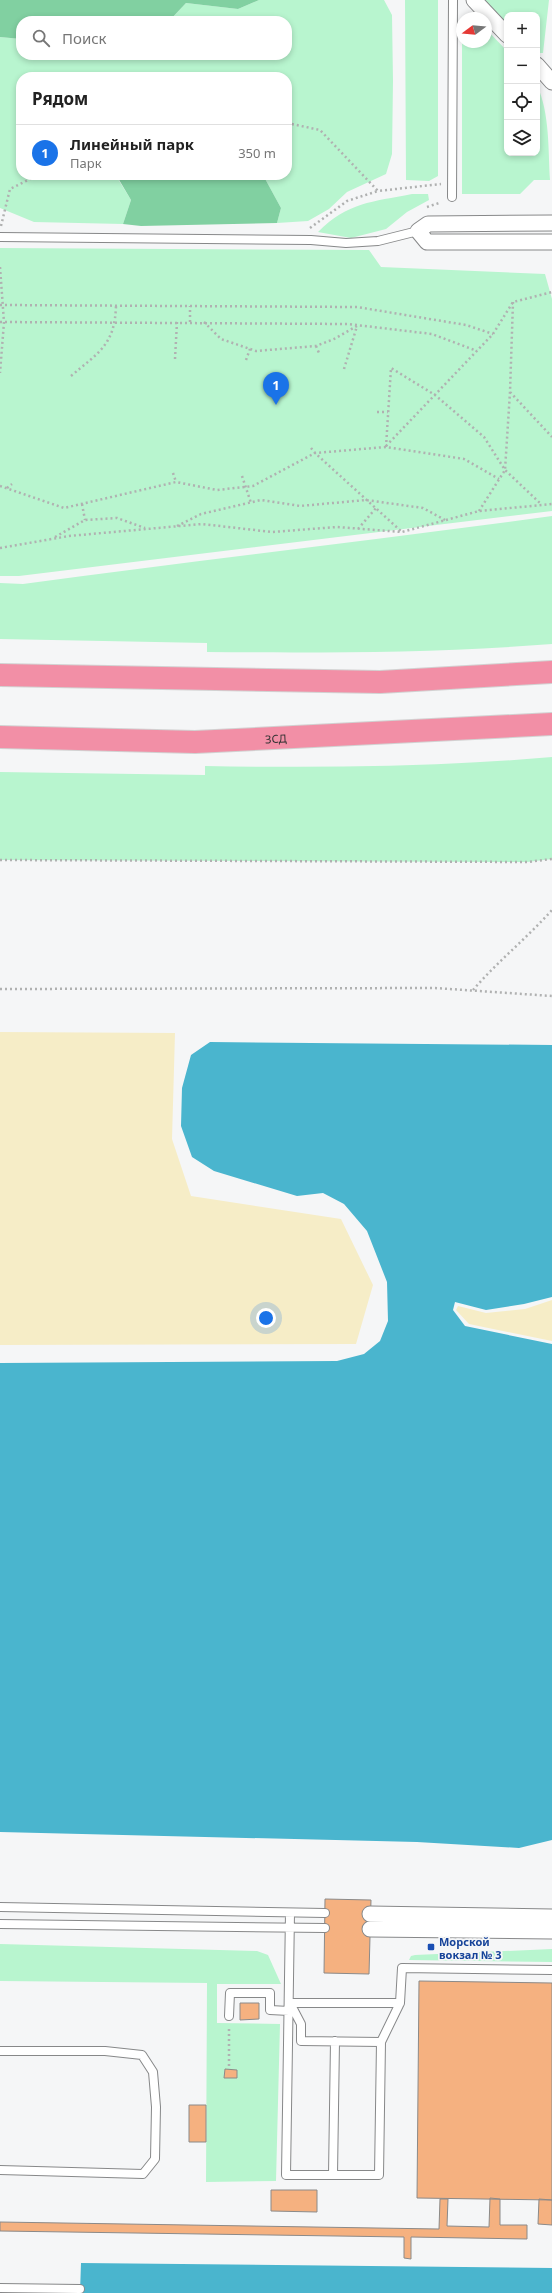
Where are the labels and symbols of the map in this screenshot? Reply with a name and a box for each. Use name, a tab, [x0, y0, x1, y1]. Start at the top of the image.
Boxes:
north arrow	[456, 12, 492, 48]
pin: 1	[263, 372, 289, 405]
street label: ЗСД	[265, 730, 287, 746]
your location	[256, 1308, 276, 1328]
place label: Морской вокзал № 3	[439, 1934, 502, 1962]
marker: Морской вокзал № 3	[426, 1942, 436, 1952]

